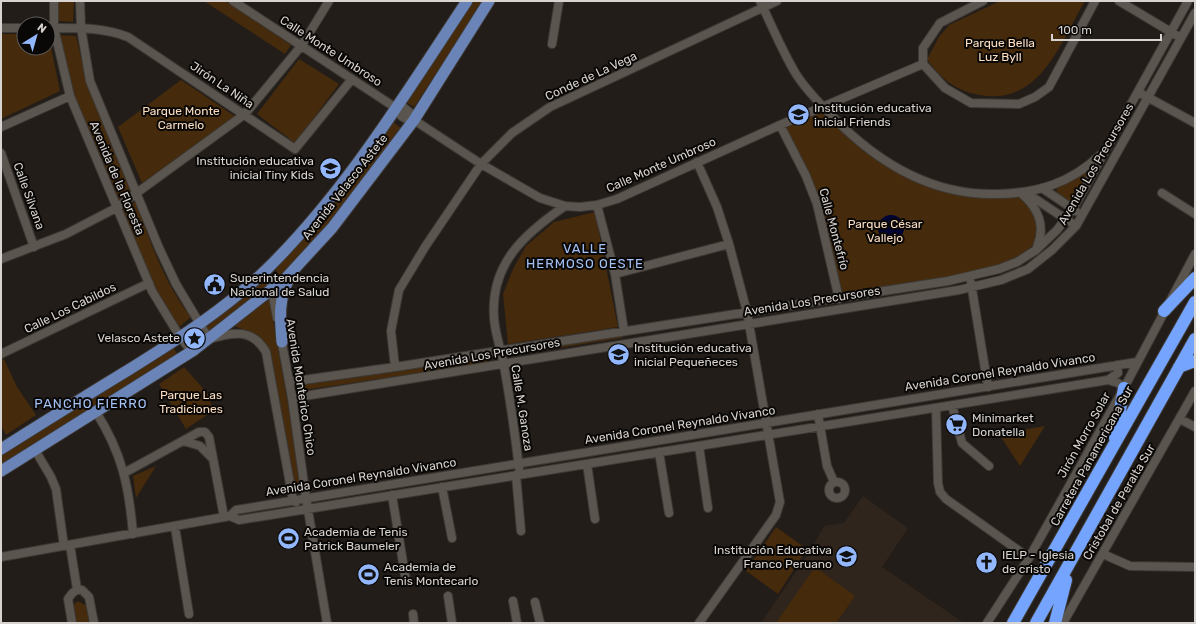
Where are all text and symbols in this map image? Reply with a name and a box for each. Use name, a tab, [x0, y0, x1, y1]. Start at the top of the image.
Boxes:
street label: Calle Monte Umbroso	[277, 13, 385, 89]
north arrow	[16, 16, 56, 56]
scale bar	[1052, 16, 1161, 42]
text: N	[35, 21, 49, 36]
text: 100 m	[1058, 23, 1092, 37]
park label: Parque Bella Luz Byll	[965, 36, 1035, 64]
street label: Conde de La Vega	[543, 49, 639, 103]
street label: Jirón La Niña	[188, 59, 256, 111]
place label: Institución educativa inicial Friends	[814, 101, 932, 129]
street label: Avenida Los Precursores	[1055, 101, 1137, 227]
school or university icon: Institución educativa inicial Friends	[786, 102, 812, 128]
park label: Parque Monte Carmelo	[142, 104, 220, 132]
street label: Avenida de la Floresta	[87, 119, 147, 237]
street label: Avenida Velasco Astete	[299, 131, 391, 243]
street label: Calle Monte Umbroso	[604, 134, 718, 196]
place label: Institución educativa inicial Tiny Kids	[196, 154, 314, 182]
school or university icon: Institución educativa inicial Tiny Kids	[317, 155, 343, 181]
street label: Calle Silvana	[10, 161, 48, 231]
street label: Calle Montefrío	[816, 187, 852, 272]
park label: Parque César Vallejo	[848, 217, 923, 245]
district label: VALLE HERMOSO OESTE	[526, 241, 644, 271]
place label: Superintendencia Nacional de Salud	[230, 271, 329, 299]
public building icon: Superintendencia Nacional de Salud	[202, 272, 228, 298]
street label: Calle Los Cabildos	[22, 280, 118, 336]
street label: Avenida Los Precursores	[743, 283, 881, 319]
street label: Avenida Monterico Chico	[283, 318, 319, 457]
place icon: Velasco Astete	[182, 325, 208, 351]
place label: Velasco Astete	[97, 331, 180, 345]
street label: Avenida Los Precursores	[423, 335, 561, 373]
place label: Institución educativa inicial Pequeñeces	[634, 341, 752, 369]
school or university icon: Institución educativa inicial Pequeñeces	[606, 342, 632, 368]
street label: Avenida Coronel Reynaldo Vivanco	[904, 350, 1096, 394]
street label: Calle M. Ganoza	[508, 364, 536, 452]
street label: Carretera Panamericana Sur	[1048, 383, 1137, 529]
park label: Parque Las Tradiciones	[159, 388, 223, 416]
street label: Jirón Morro Solar	[1055, 389, 1114, 480]
district label: PANCHO FIERRO	[34, 396, 148, 411]
street label: Avenida Coronel Reynaldo Vivanco	[584, 403, 776, 447]
place label: Minimarket Donatella	[972, 411, 1034, 439]
supermarket icon: Minimarket Donatella	[944, 412, 970, 438]
street label: Cristobal de Peralta Sur	[1080, 441, 1158, 562]
street label: Avenida Coronel Reynaldo Vivanco	[265, 455, 457, 499]
place label: Academia de Tenis Patrick Baumeler	[304, 525, 408, 553]
sports icon: Academia de Tenis Patrick Baumeler	[276, 526, 302, 552]
place label: Institución Educativa Franco Peruano	[714, 543, 832, 571]
school or university icon: Institución Educativa Franco Peruano	[834, 544, 860, 570]
place label: IELP - Iglesia de cristo	[1002, 548, 1074, 576]
church icon: IELP - Iglesia de cristo	[974, 549, 1000, 575]
place label: Academia de Tenis Montecarlo	[384, 560, 478, 588]
sports icon: Academia de Tenis Montecarlo	[356, 561, 382, 587]

